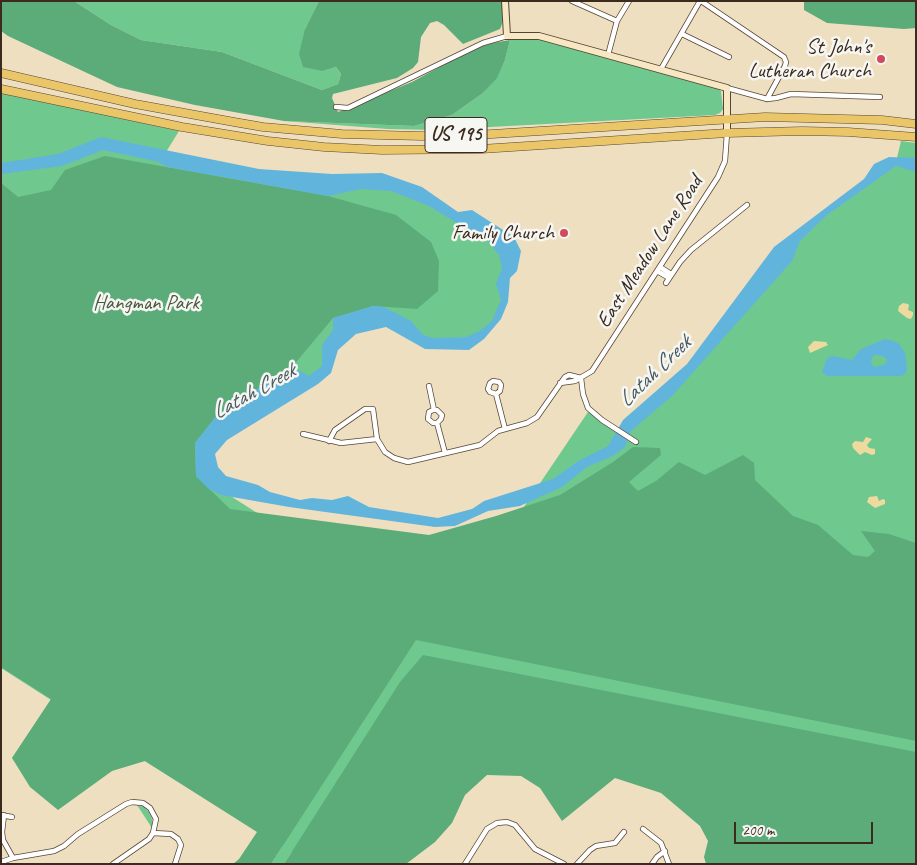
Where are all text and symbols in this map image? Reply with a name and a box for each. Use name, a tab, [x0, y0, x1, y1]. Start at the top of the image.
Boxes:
place label: St John's Lutheran Church	[749, 34, 871, 84]
marker: St John's Lutheran Church	[875, 53, 887, 65]
road number: US 195	[425, 118, 487, 152]
street label: East Meadow Lane Road	[591, 171, 709, 333]
place label: Family Church	[452, 220, 554, 246]
marker: Family Church	[558, 227, 570, 239]
park label: Hangman Park	[93, 290, 199, 316]
water label: Latah Creek	[613, 331, 697, 413]
water label: Latah Creek	[208, 358, 300, 426]
scale bar	[737, 812, 876, 844]
text: 200 m	[742, 821, 774, 840]

